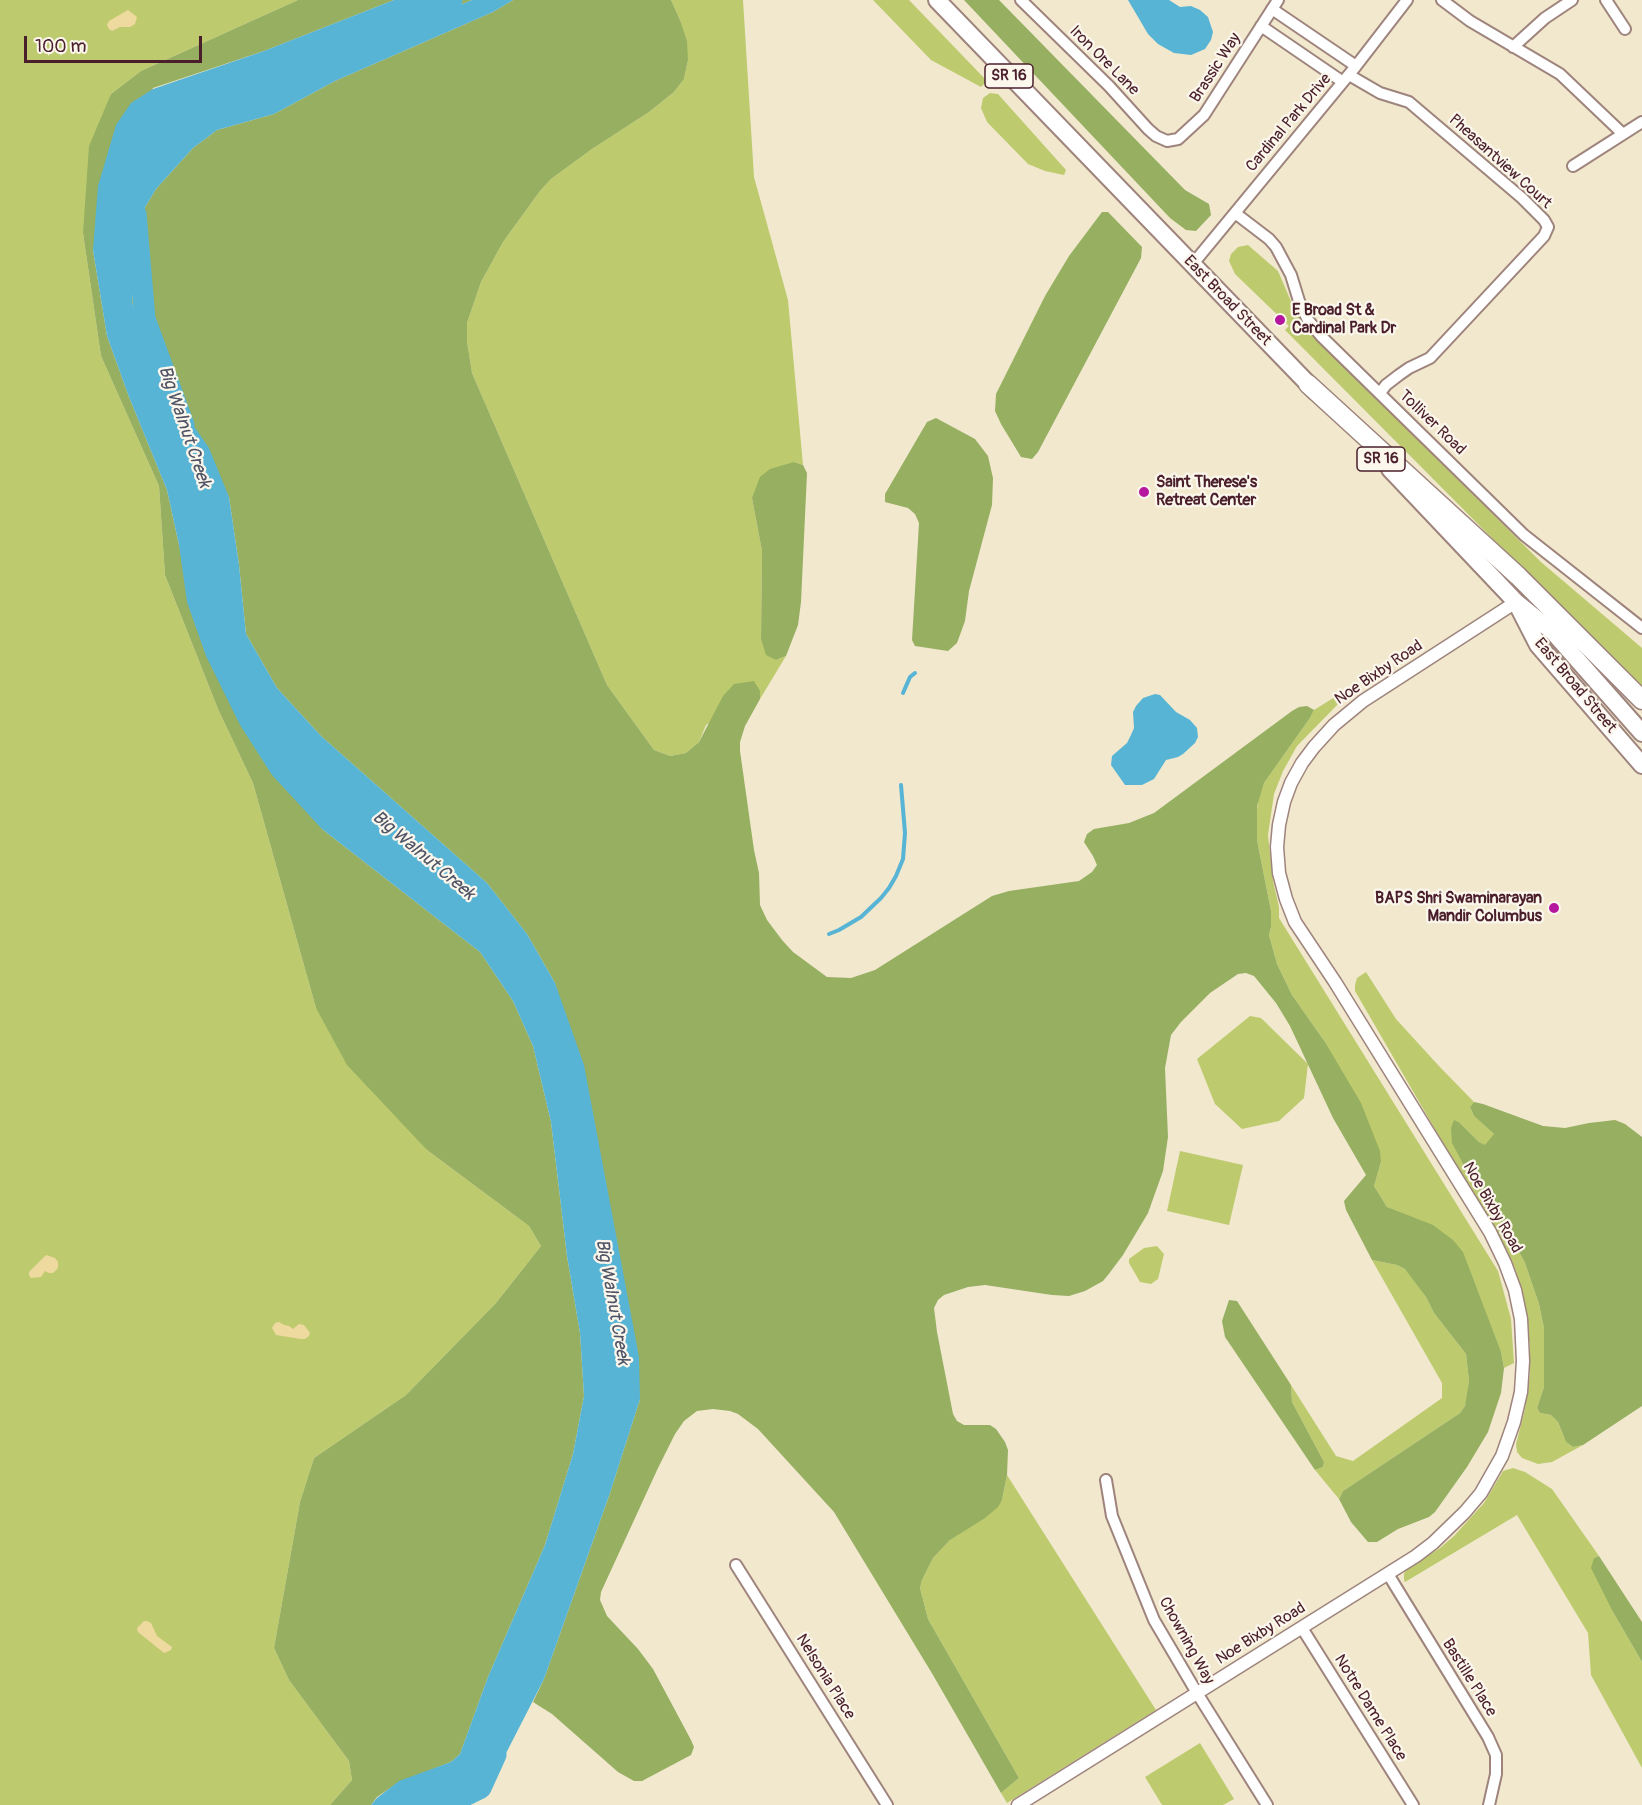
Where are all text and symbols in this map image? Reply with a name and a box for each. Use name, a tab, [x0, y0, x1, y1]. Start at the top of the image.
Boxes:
street label: Iron Ore Lane	[1065, 22, 1143, 100]
scale bar	[27, 24, 206, 62]
street label: Brassic Way	[1186, 30, 1246, 106]
text: 100 m	[35, 35, 87, 58]
road number: SR 16	[985, 64, 1033, 88]
street label: Cardinal Park Drive	[1242, 70, 1336, 176]
street label: Pheasantview Court	[1445, 111, 1555, 213]
street label: East Broad Street	[1179, 252, 1275, 350]
place label: E Broad St & Cardinal Park Dr	[1292, 301, 1396, 339]
marker: E Broad St & Cardinal Park Dr	[1273, 313, 1287, 327]
water label: Big Walnut Creek	[153, 363, 215, 491]
street label: Tolliver Road	[1395, 387, 1469, 459]
road number: SR 16	[1357, 447, 1405, 471]
place label: Saint Therese's Retreat Center	[1156, 473, 1257, 511]
marker: Saint Therese's Retreat Center	[1137, 485, 1151, 499]
street label: East Broad Street	[1530, 635, 1620, 737]
street label: Noe Bixby Road	[1331, 637, 1427, 709]
water label: Big Walnut Creek	[367, 807, 479, 905]
place label: BAPS Shri Swaminarayan Mandir Columbus	[1375, 889, 1542, 927]
marker: BAPS Shri Swaminarayan Mandir Columbus	[1547, 901, 1561, 915]
street label: Noe Bixby Road	[1458, 1159, 1526, 1257]
water label: Big Walnut Creek	[590, 1237, 634, 1367]
street label: Chowning Way	[1154, 1594, 1218, 1688]
street label: Noe Bixby Road	[1213, 1599, 1309, 1669]
street label: Nelsonia Place	[791, 1631, 859, 1723]
street label: Bastille Place	[1438, 1636, 1500, 1720]
street label: Notre Dame Place	[1330, 1651, 1410, 1765]

